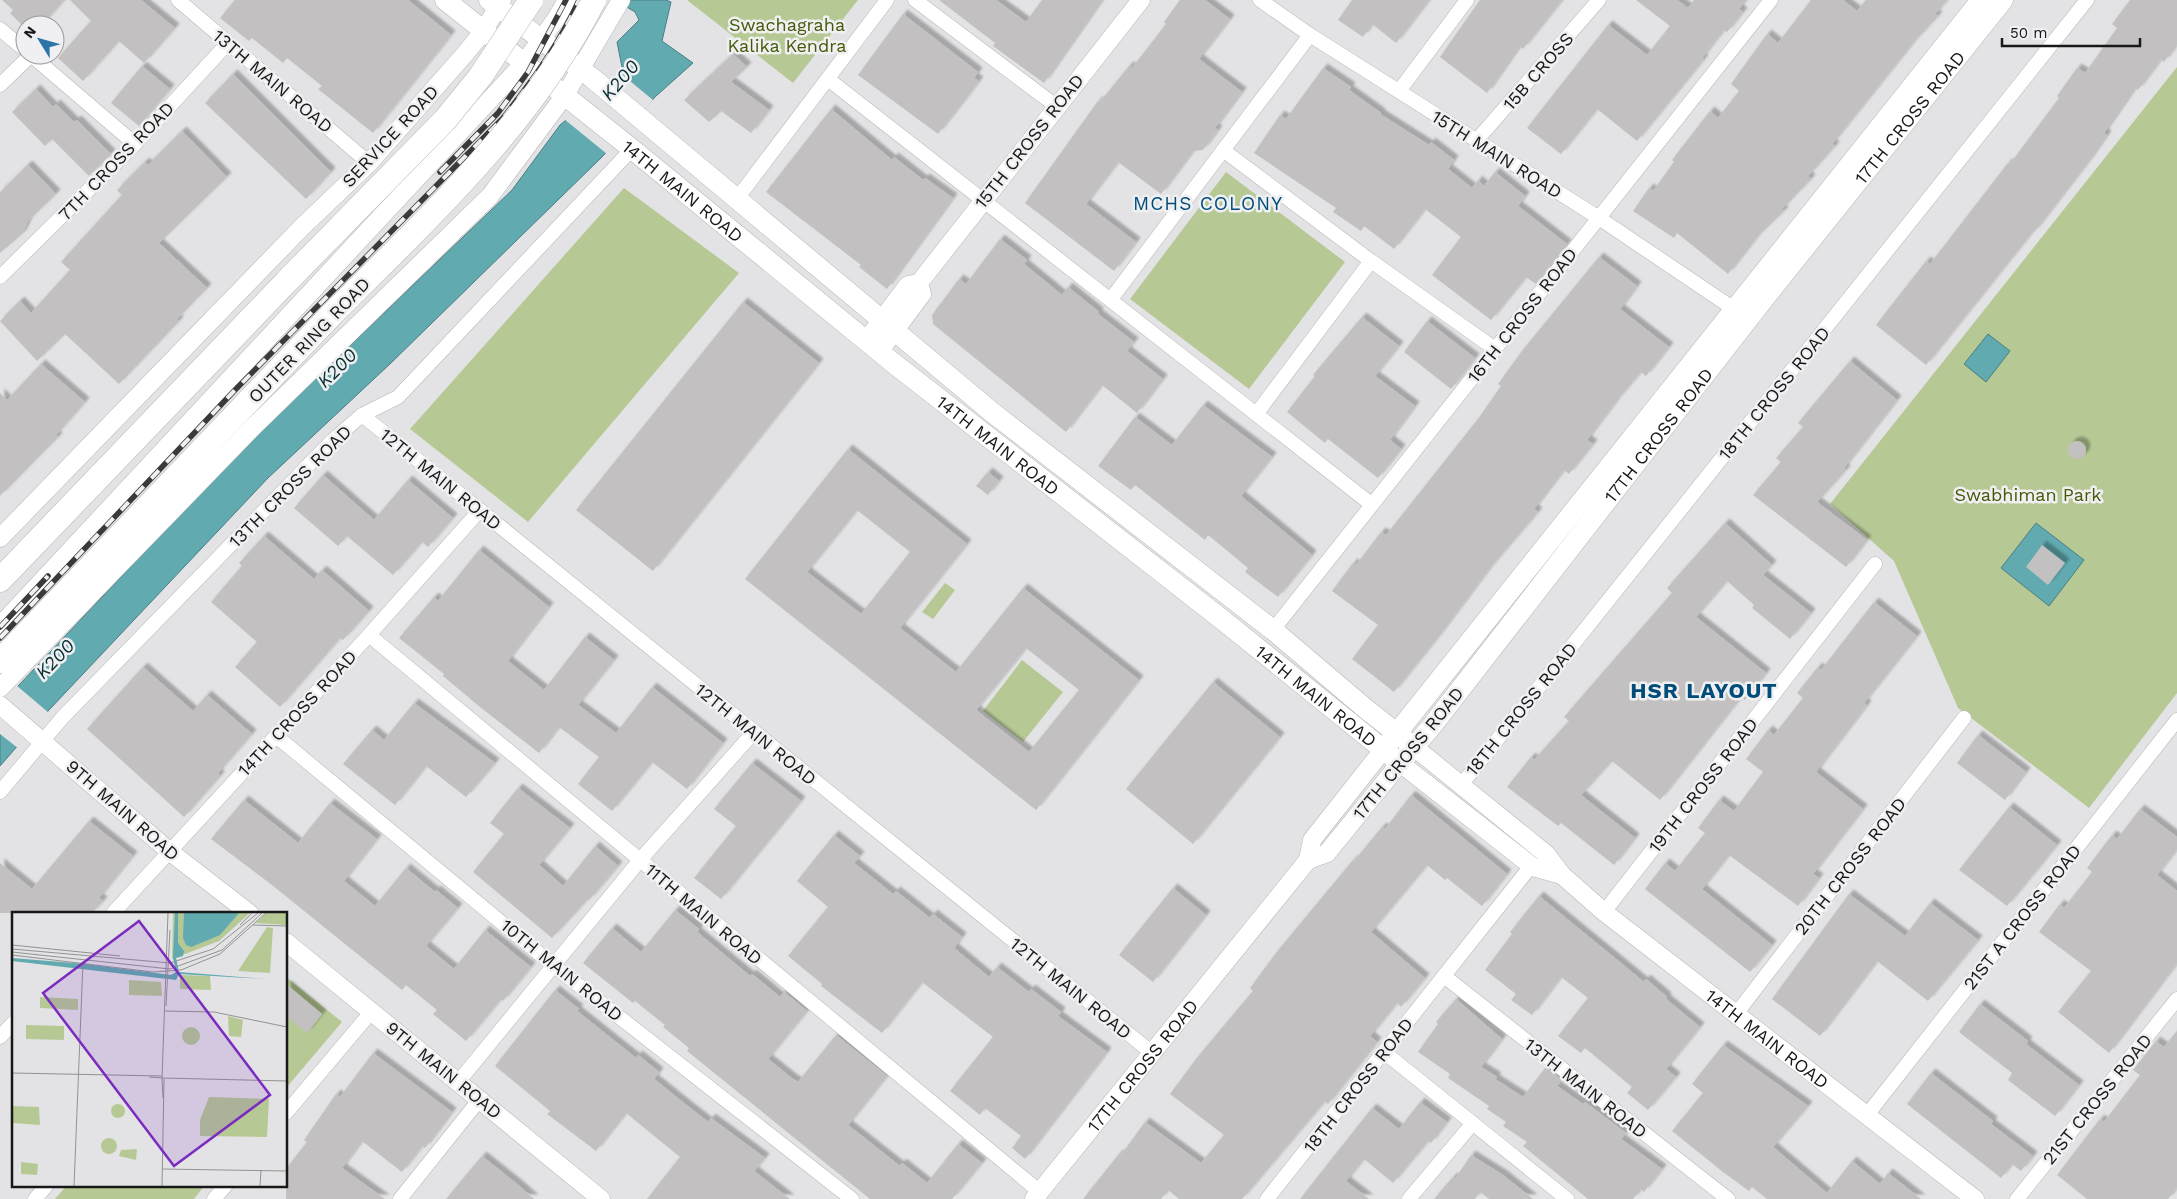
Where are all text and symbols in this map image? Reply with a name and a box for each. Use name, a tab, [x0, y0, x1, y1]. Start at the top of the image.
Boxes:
park label: Swachagraha Kalika Kendra	[727, 14, 847, 56]
north arrow	[15, 15, 65, 65]
scale bar	[2002, 15, 2140, 47]
text: N	[20, 23, 39, 41]
text: 50 m	[2010, 24, 2047, 42]
street label: 13TH MAIN ROAD	[209, 25, 337, 137]
street label: 15B CROSS	[1499, 28, 1577, 114]
street label: 17TH CROSS ROAD	[1850, 46, 1969, 188]
water label: K200	[596, 55, 644, 105]
street label: 15TH CROSS ROAD	[970, 70, 1088, 212]
street label: SERVICE ROAD	[337, 81, 443, 191]
street label: 7TH CROSS ROAD	[54, 97, 178, 225]
street label: 15TH MAIN ROAD	[1428, 106, 1566, 202]
street label: 14TH MAIN ROAD	[618, 135, 748, 246]
district label: MCHS COLONY	[1133, 192, 1283, 215]
street label: 16TH CROSS ROAD	[1463, 244, 1581, 386]
street label: OUTER RING ROAD	[244, 273, 374, 407]
street label: 18TH CROSS ROAD	[1714, 322, 1834, 464]
water label: K200	[312, 343, 362, 393]
street label: 17TH CROSS ROAD	[1599, 364, 1717, 506]
street label: 14TH MAIN ROAD	[933, 391, 1064, 499]
street label: 13TH CROSS ROAD	[224, 420, 356, 552]
street label: 12TH MAIN ROAD	[376, 424, 506, 534]
park label: Swabhiman Park	[1954, 484, 2102, 505]
water label: K200	[30, 634, 80, 684]
street label: 18TH CROSS ROAD	[1461, 638, 1581, 780]
street label: 14TH MAIN ROAD	[1252, 640, 1381, 751]
street label: 14TH CROSS ROAD	[233, 646, 361, 780]
district label: HSR LAYOUT	[1630, 678, 1778, 703]
street label: 12TH MAIN ROAD	[691, 679, 821, 789]
street label: 17TH CROSS ROAD	[1348, 683, 1468, 823]
street label: 19TH CROSS ROAD	[1644, 714, 1762, 856]
street label: 9TH MAIN ROAD	[62, 755, 184, 865]
street label: 20TH CROSS ROAD	[1790, 793, 1910, 939]
street label: 21ST A CROSS ROAD	[1959, 840, 2085, 994]
street label: 11TH MAIN ROAD	[641, 859, 767, 969]
inset map	[12, 912, 288, 1186]
street label: 10TH MAIN ROAD	[497, 915, 627, 1025]
street label: 12TH MAIN ROAD	[1006, 933, 1136, 1043]
street label: 14TH MAIN ROAD	[1702, 984, 1833, 1093]
street label: 17TH CROSS ROAD	[1082, 995, 1202, 1136]
street label: 18TH CROSS ROAD	[1299, 1014, 1417, 1156]
street label: 9TH MAIN ROAD	[382, 1017, 506, 1123]
street label: 21ST CROSS ROAD	[2038, 1030, 2156, 1168]
street label: 13TH MAIN ROAD	[1521, 1034, 1651, 1142]

